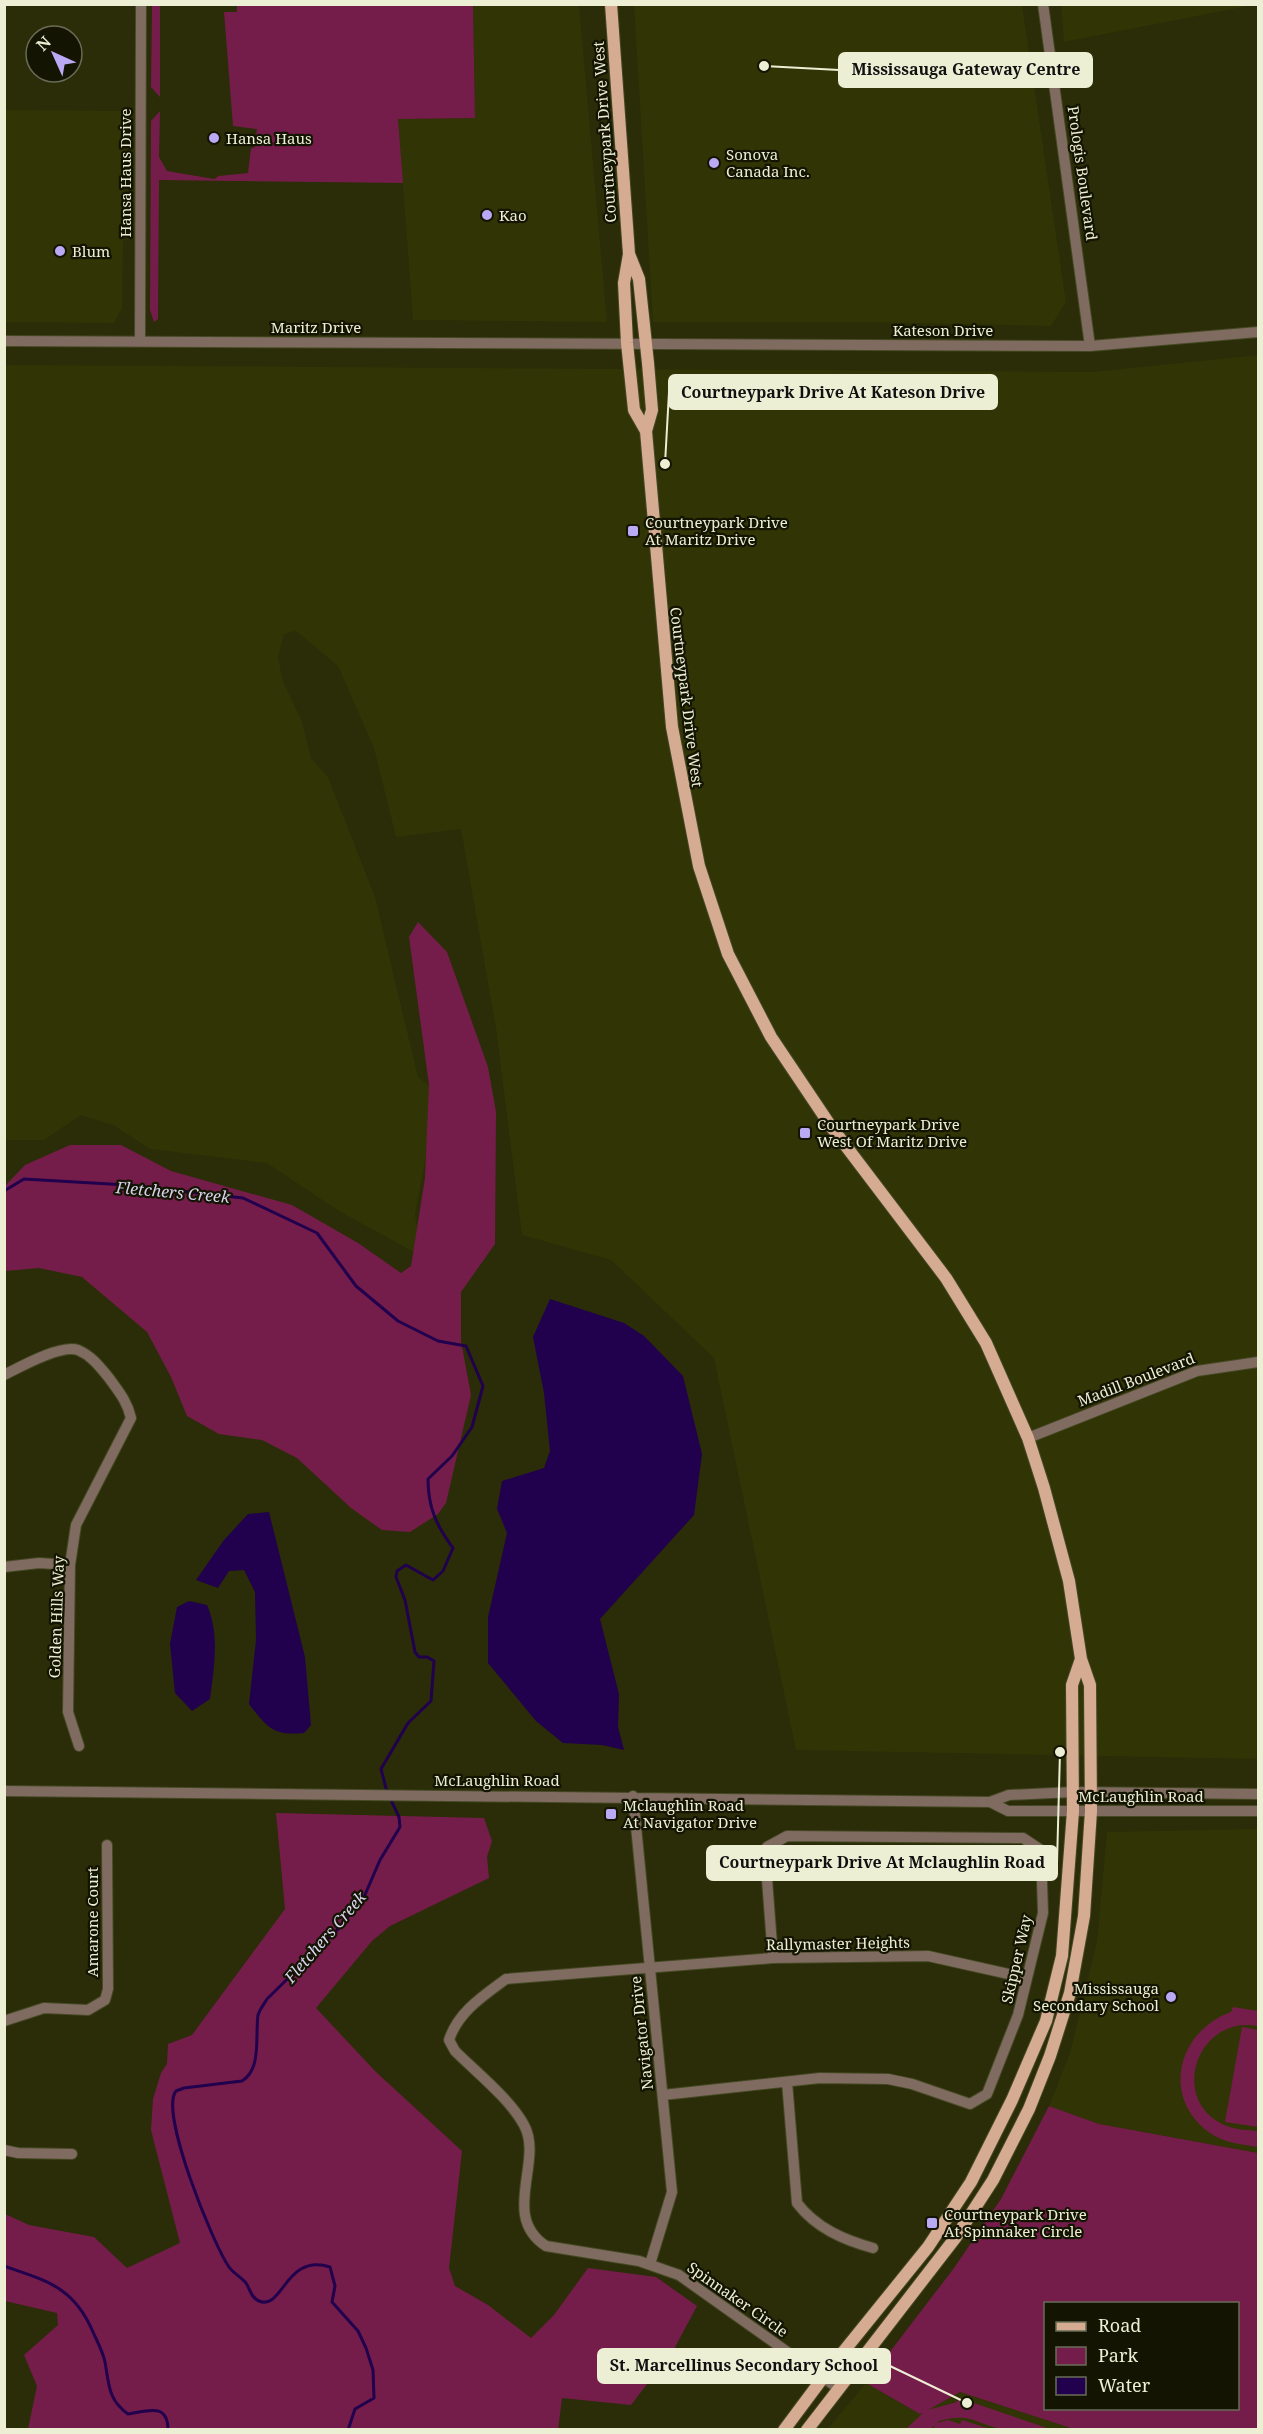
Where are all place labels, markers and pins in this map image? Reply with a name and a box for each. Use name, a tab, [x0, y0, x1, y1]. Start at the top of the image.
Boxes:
callout: Mississauga Gateway Centre	[839, 53, 1092, 87]
place label: Hansa Haus	[226, 128, 312, 148]
marker: Hansa Haus	[207, 131, 221, 145]
place label: Sonova Canada Inc.	[726, 144, 810, 181]
marker: Sonova Canada Inc.	[707, 156, 721, 170]
place label: Kao	[499, 205, 527, 225]
marker: Kao	[480, 208, 494, 222]
place label: Blum	[72, 241, 110, 261]
marker: Blum	[53, 244, 67, 258]
callout: Courtneypark Drive At Kateson Drive	[669, 375, 997, 409]
place label: Courtneypark Drive At Maritz Drive	[645, 512, 788, 549]
marker: Courtneypark Drive At Maritz Drive	[626, 524, 640, 538]
place label: Courtneypark Drive West Of Maritz Drive	[817, 1114, 967, 1151]
marker: Courtneypark Drive West Of Maritz Drive	[798, 1126, 812, 1140]
place label: Mclaughlin Road At Navigator Drive	[623, 1795, 757, 1832]
marker: Mclaughlin Road At Navigator Drive	[604, 1807, 618, 1821]
callout: Courtneypark Drive At Mclaughlin Road	[707, 1846, 1057, 1880]
place label: Mississauga Secondary School	[1033, 1978, 1159, 2015]
marker: Mississauga Secondary School	[1164, 1990, 1178, 2004]
place label: Courtneypark Drive At Spinnaker Circle	[944, 2204, 1087, 2241]
marker: Courtneypark Drive At Spinnaker Circle	[925, 2216, 939, 2230]
callout: St. Marcellinus Secondary School	[598, 2349, 890, 2383]

